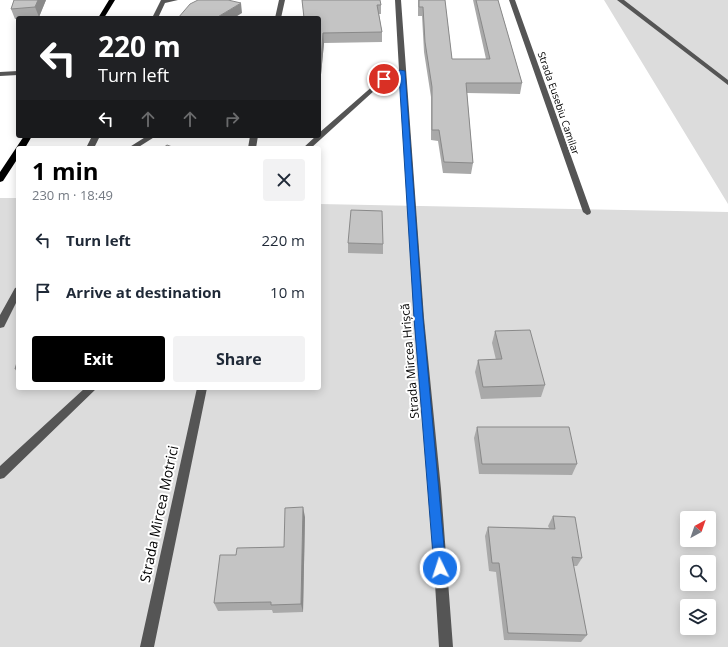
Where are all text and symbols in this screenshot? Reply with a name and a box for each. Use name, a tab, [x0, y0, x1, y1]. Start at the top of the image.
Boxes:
text: 220 m	[98, 27, 181, 65]
icon: left	[32, 32, 84, 84]
street label: Strada Eusebiu Camilar	[535, 50, 583, 156]
pin	[367, 62, 401, 96]
text: Turn left	[98, 63, 169, 87]
icon: arrive	[373, 68, 395, 90]
icon: left	[95, 108, 117, 130]
icon: ahead	[137, 108, 159, 130]
icon: ahead	[179, 108, 201, 130]
icon: right	[221, 108, 243, 130]
text: 1 min	[32, 154, 99, 187]
button: close	[263, 159, 305, 201]
text: 230 m · 18:49	[32, 186, 113, 204]
icon: left	[32, 229, 54, 251]
text: Turn left	[66, 230, 131, 250]
text: 220 m	[261, 230, 305, 250]
icon: arrive	[32, 281, 54, 303]
text: Arrive at destination	[66, 282, 221, 302]
text: 10 m	[270, 282, 305, 302]
street label: Strada Mircea Hrișcă	[396, 303, 423, 419]
button: Exit	[32, 336, 165, 382]
button: Share	[173, 336, 305, 382]
street label: Strada Mircea Motrici	[135, 444, 182, 584]
north arrow	[680, 511, 716, 547]
map controls	[680, 511, 716, 635]
position arrow	[419, 547, 461, 589]
button: search	[680, 555, 716, 591]
button: layers	[680, 599, 716, 635]

